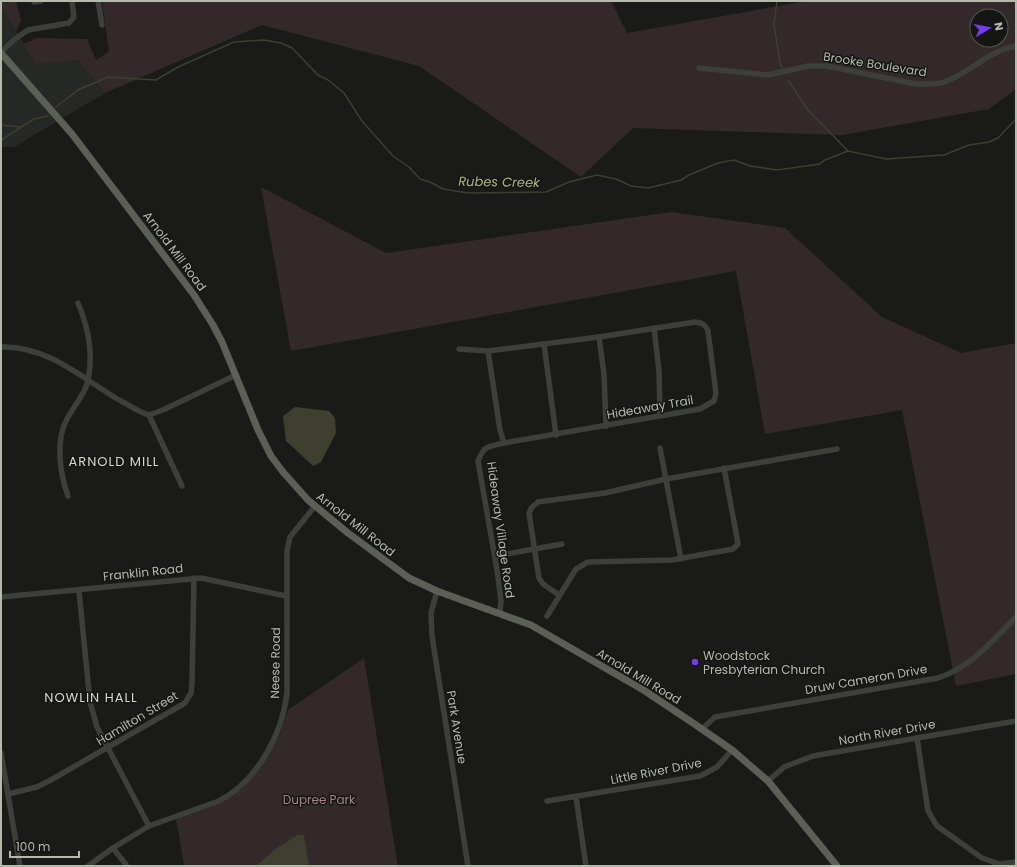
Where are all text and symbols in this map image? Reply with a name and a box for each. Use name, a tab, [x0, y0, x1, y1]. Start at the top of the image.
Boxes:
north arrow	[969, 8, 1009, 48]
text: N	[990, 21, 1007, 32]
street label: Brooke Boulevard	[822, 47, 928, 81]
water label: Rubes Creek	[458, 172, 541, 192]
street label: Arnold Mill Road	[139, 208, 211, 294]
street label: Hideaway Trail	[605, 391, 695, 423]
district label: ARNOLD MILL	[69, 452, 159, 471]
street label: Hideaway Village Road	[483, 461, 519, 599]
street label: Arnold Mill Road	[313, 488, 399, 560]
street label: Franklin Road	[102, 559, 184, 585]
street label: Neese Road	[266, 627, 284, 699]
street label: Arnold Mill Road	[594, 644, 684, 708]
place label: Woodstock Presbyterian Church	[703, 647, 825, 678]
marker: Woodstock Presbyterian Church	[690, 657, 700, 667]
street label: Druw Cameron Drive	[803, 660, 929, 698]
street label: Hamilton Street	[93, 687, 181, 749]
district label: NOWLIN HALL	[44, 688, 138, 707]
street label: Park Avenue	[443, 689, 471, 765]
street label: North River Drive	[837, 715, 937, 749]
street label: Little River Drive	[609, 754, 703, 788]
park label: Dupree Park	[283, 791, 356, 808]
scale bar	[10, 833, 79, 859]
text: 100 m	[16, 838, 50, 855]

